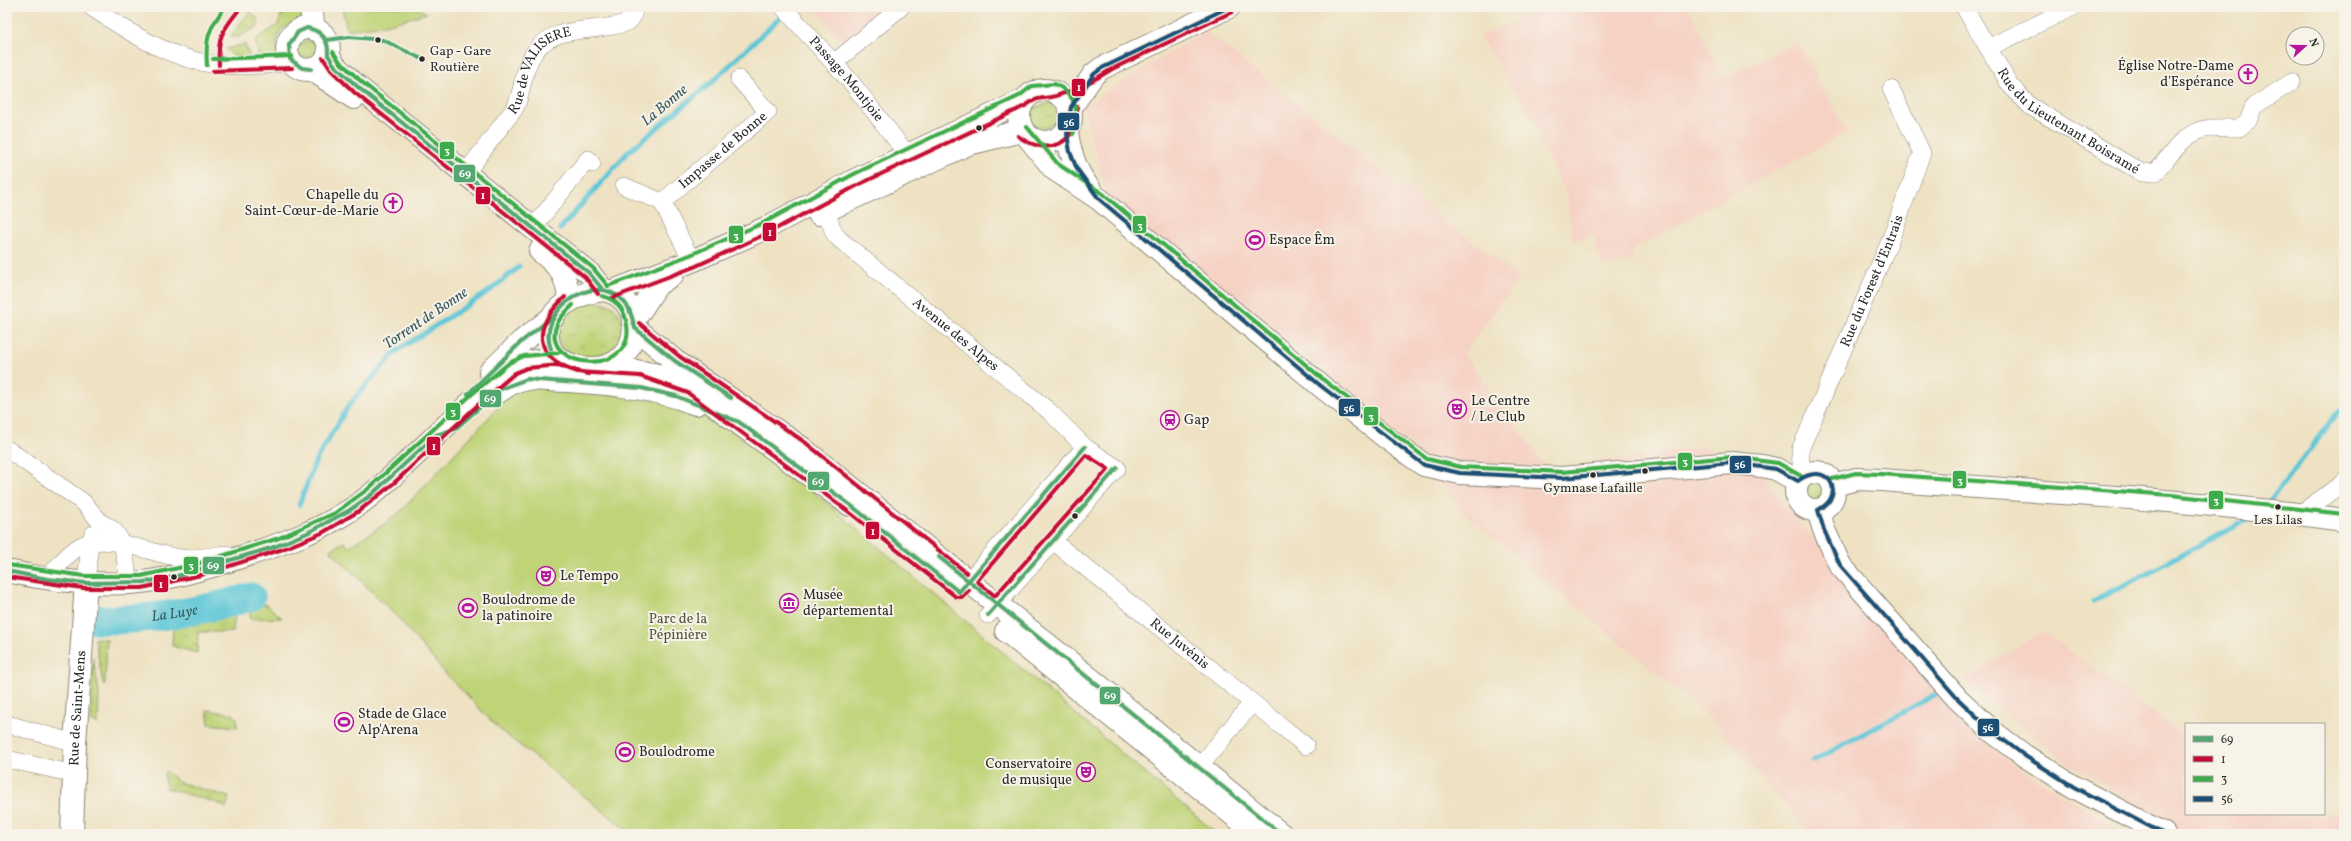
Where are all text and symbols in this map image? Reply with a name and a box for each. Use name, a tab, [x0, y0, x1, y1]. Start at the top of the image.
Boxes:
street label: Rue de VALISERE	[504, 22, 573, 119]
north arrow	[2285, 26, 2325, 66]
street label: Passage Montjoie	[805, 32, 888, 126]
unlabelled marker	[373, 35, 383, 45]
text: N	[2305, 37, 2321, 49]
place label: Gap - Gare Routière	[430, 43, 491, 77]
marker: Gap - Gare Routière	[417, 54, 427, 64]
place label: Église Notre-Dame d'Espérance	[2118, 57, 2234, 92]
church icon: Église Notre-Dame d'Espérance	[2237, 63, 2259, 85]
street label: Rue du Lieutenant Boisramé	[1993, 64, 2143, 179]
line badge: 1	[1071, 78, 1086, 97]
water label: La Bonne	[637, 80, 693, 132]
text: 1	[1077, 81, 1081, 96]
street label: Impasse de Bonne	[675, 107, 772, 193]
line badge: 56	[1057, 112, 1080, 131]
text: 56	[1063, 116, 1075, 131]
unlabelled marker	[974, 123, 984, 133]
line badge: 3	[439, 141, 455, 160]
text: 3	[444, 144, 450, 159]
line badge: 69	[453, 164, 476, 183]
text: 69	[459, 167, 471, 182]
place label: Chapelle du Saint-Cœur-de-Marie	[244, 186, 379, 221]
line badge: 1	[475, 186, 491, 205]
text: 1	[481, 189, 485, 204]
church icon: Chapelle du Saint-Cœur-de-Marie	[382, 192, 404, 214]
street label: Rue du Forest d'Entrais	[1836, 212, 1908, 350]
line badge: 3	[1132, 215, 1147, 234]
text: 3	[1137, 219, 1143, 234]
line badge: 1	[762, 222, 777, 242]
line badge: 3	[728, 225, 744, 244]
text: 1	[768, 226, 772, 241]
text: 3	[733, 229, 739, 244]
sports icon: Espace Êm	[1244, 229, 1266, 251]
place label: Espace Êm	[1269, 230, 1335, 250]
water label: Torrent de Bonne	[379, 283, 473, 355]
street label: Avenue des Alpes	[908, 293, 1003, 376]
line badge: 69	[479, 389, 502, 408]
text: 69	[484, 392, 496, 407]
place label: Le Centre / Le Club	[1471, 392, 1530, 427]
line badge: 56	[1338, 398, 1361, 417]
theatre icon: Le Centre / Le Club	[1446, 398, 1468, 420]
line badge: 3	[445, 402, 461, 421]
text: 56	[1343, 402, 1355, 417]
text: 3	[450, 405, 456, 420]
line badge: 3	[1363, 406, 1379, 426]
station icon: Gap	[1159, 409, 1181, 431]
text: 3	[1368, 410, 1374, 425]
place label: Gap	[1184, 411, 1209, 430]
line badge: 1	[426, 436, 441, 456]
text: 1	[432, 440, 436, 455]
line badge: 3	[1677, 452, 1693, 471]
text: 3	[1682, 455, 1688, 470]
line badge: 56	[1729, 455, 1752, 474]
text: 56	[1734, 458, 1746, 473]
unlabelled marker	[1640, 466, 1650, 476]
marker: Gymnase Lafaille	[1588, 470, 1598, 480]
line badge: 3	[1952, 470, 1967, 489]
line badge: 69	[807, 471, 830, 491]
text: 3	[1957, 474, 1963, 489]
text: 69	[812, 475, 824, 490]
place label: Gymnase Lafaille	[1543, 480, 1643, 498]
line badge: 3	[2208, 490, 2224, 510]
text: 3	[2213, 494, 2219, 509]
marker: Les Lilas	[2273, 502, 2283, 512]
unlabelled marker	[1070, 511, 1080, 521]
place label: Les Lilas	[2254, 512, 2303, 530]
line badge: 1	[865, 521, 880, 540]
text: 1	[871, 525, 875, 540]
line badge: 3	[183, 556, 199, 575]
line badge: 69	[202, 556, 225, 575]
text: 3	[188, 559, 194, 574]
text: 69	[207, 559, 219, 574]
theatre icon: Le Tempo	[535, 565, 557, 587]
place label: Le Tempo	[560, 567, 619, 586]
unlabelled marker	[169, 572, 179, 582]
line badge: 1	[153, 574, 169, 593]
text: 1	[159, 578, 163, 593]
place label: Musée départemental	[803, 586, 893, 621]
place label: Boulodrome de la patinoire	[482, 591, 576, 626]
museum icon: Musée départemental	[778, 592, 800, 614]
sports icon: Boulodrome de la patinoire	[457, 597, 479, 619]
water label: La Luye	[150, 600, 200, 628]
park label: Parc de la Pépinière	[649, 610, 708, 645]
street label: Rue Juvénis	[1146, 614, 1213, 674]
street label: Rue de Saint-Mens	[65, 650, 91, 766]
line badge: 69	[1099, 686, 1121, 705]
text: 69	[1104, 689, 1116, 704]
place label: Stade de Glace Alp'Arena	[358, 705, 447, 740]
sports icon: Stade de Glace Alp'Arena	[333, 711, 355, 733]
line badge: 56	[1977, 718, 2000, 737]
text: 56	[1982, 721, 1994, 736]
legend	[2185, 723, 2325, 815]
text: 69	[2221, 732, 2233, 748]
sports icon: Boulodrome	[614, 741, 636, 763]
place label: Boulodrome	[639, 743, 715, 762]
text: 1	[2221, 752, 2226, 768]
place label: Conservatoire de musique	[985, 755, 1072, 790]
theatre icon: Conservatoire de musique	[1075, 761, 1097, 783]
text: 3	[2221, 772, 2227, 788]
text: 56	[2221, 792, 2233, 808]

